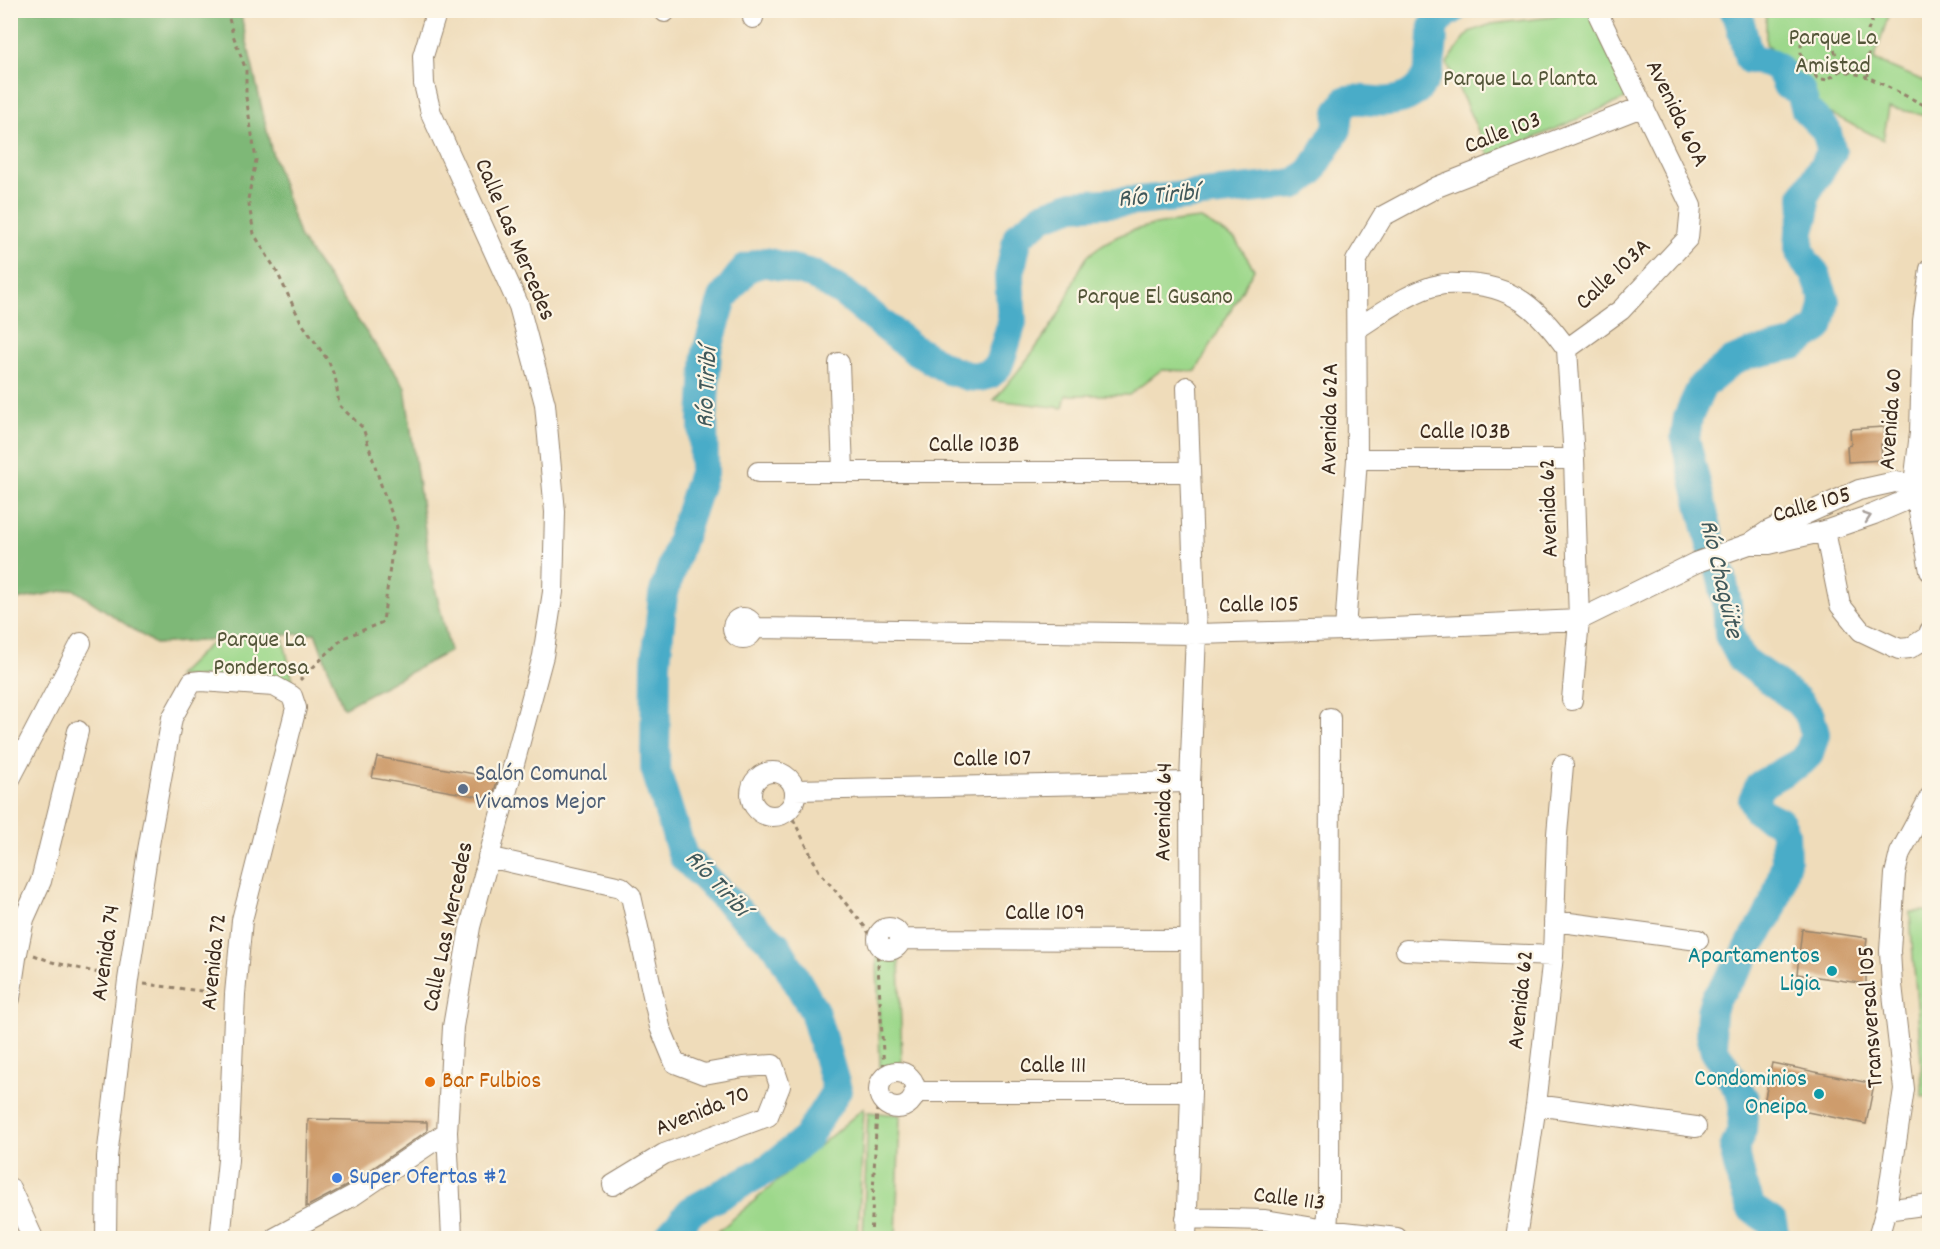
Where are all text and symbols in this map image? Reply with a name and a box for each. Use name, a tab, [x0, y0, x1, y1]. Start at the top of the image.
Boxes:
park label: Parque La Amistad	[1788, 22, 1878, 84]
street label: Avenida 60A	[1635, 55, 1717, 173]
park label: Parque La Planta	[1443, 63, 1598, 97]
street label: Calle 103	[1460, 104, 1546, 164]
street label: Calle Las Mercedes	[465, 154, 563, 326]
water label: Río Tiribí	[1116, 175, 1206, 219]
street label: Calle 103A	[1569, 231, 1659, 319]
park label: Parque El Gusano	[1077, 281, 1233, 315]
water label: Río Tiribí	[687, 341, 729, 429]
street label: Avenida 62A	[1313, 362, 1349, 476]
street label: Avenida 60	[1871, 367, 1913, 471]
street label: Calle 103B	[1420, 416, 1510, 450]
street label: Calle 103B	[929, 429, 1019, 463]
street label: Avenida 62	[1531, 458, 1569, 558]
street label: Calle 105	[1769, 479, 1855, 533]
one-way arrow	[1861, 511, 1871, 524]
water label: Río Chagüite	[1688, 516, 1752, 643]
street label: Calle 105	[1219, 588, 1299, 624]
park label: Parque La Ponderosa	[213, 624, 309, 686]
street label: Calle 107	[953, 742, 1031, 778]
place label: Salón Comunal Vivamos Mejor	[475, 758, 608, 820]
street label: Avenida 64	[1147, 762, 1183, 862]
marker: Salón Comunal Vivamos Mejor	[456, 782, 470, 796]
street label: Calle Las Mercedes	[414, 839, 484, 1015]
water label: Río Tiribí	[675, 842, 761, 931]
street label: Calle 109	[1005, 897, 1085, 931]
street label: Avenida 74	[83, 903, 131, 1003]
street label: Avenida 72	[193, 912, 237, 1012]
place label: Apartamentos Ligia	[1688, 940, 1821, 1002]
street label: Transversal 105	[1850, 945, 1894, 1089]
street label: Avenida 62	[1500, 949, 1544, 1051]
marker: Apartamentos Ligia	[1825, 964, 1839, 978]
street label: Calle 111	[1020, 1050, 1086, 1084]
place label: Condominios Oneipa	[1694, 1063, 1808, 1125]
place label: Bar Fulbios	[442, 1065, 541, 1099]
marker: Bar Fulbios	[423, 1075, 437, 1089]
street label: Avenida 70	[651, 1078, 755, 1146]
marker: Condominios Oneipa	[1812, 1087, 1826, 1101]
place label: Super Ofertas #2	[349, 1161, 508, 1195]
marker: Super Ofertas #2	[330, 1171, 344, 1185]
street label: Calle 113	[1251, 1179, 1327, 1221]

